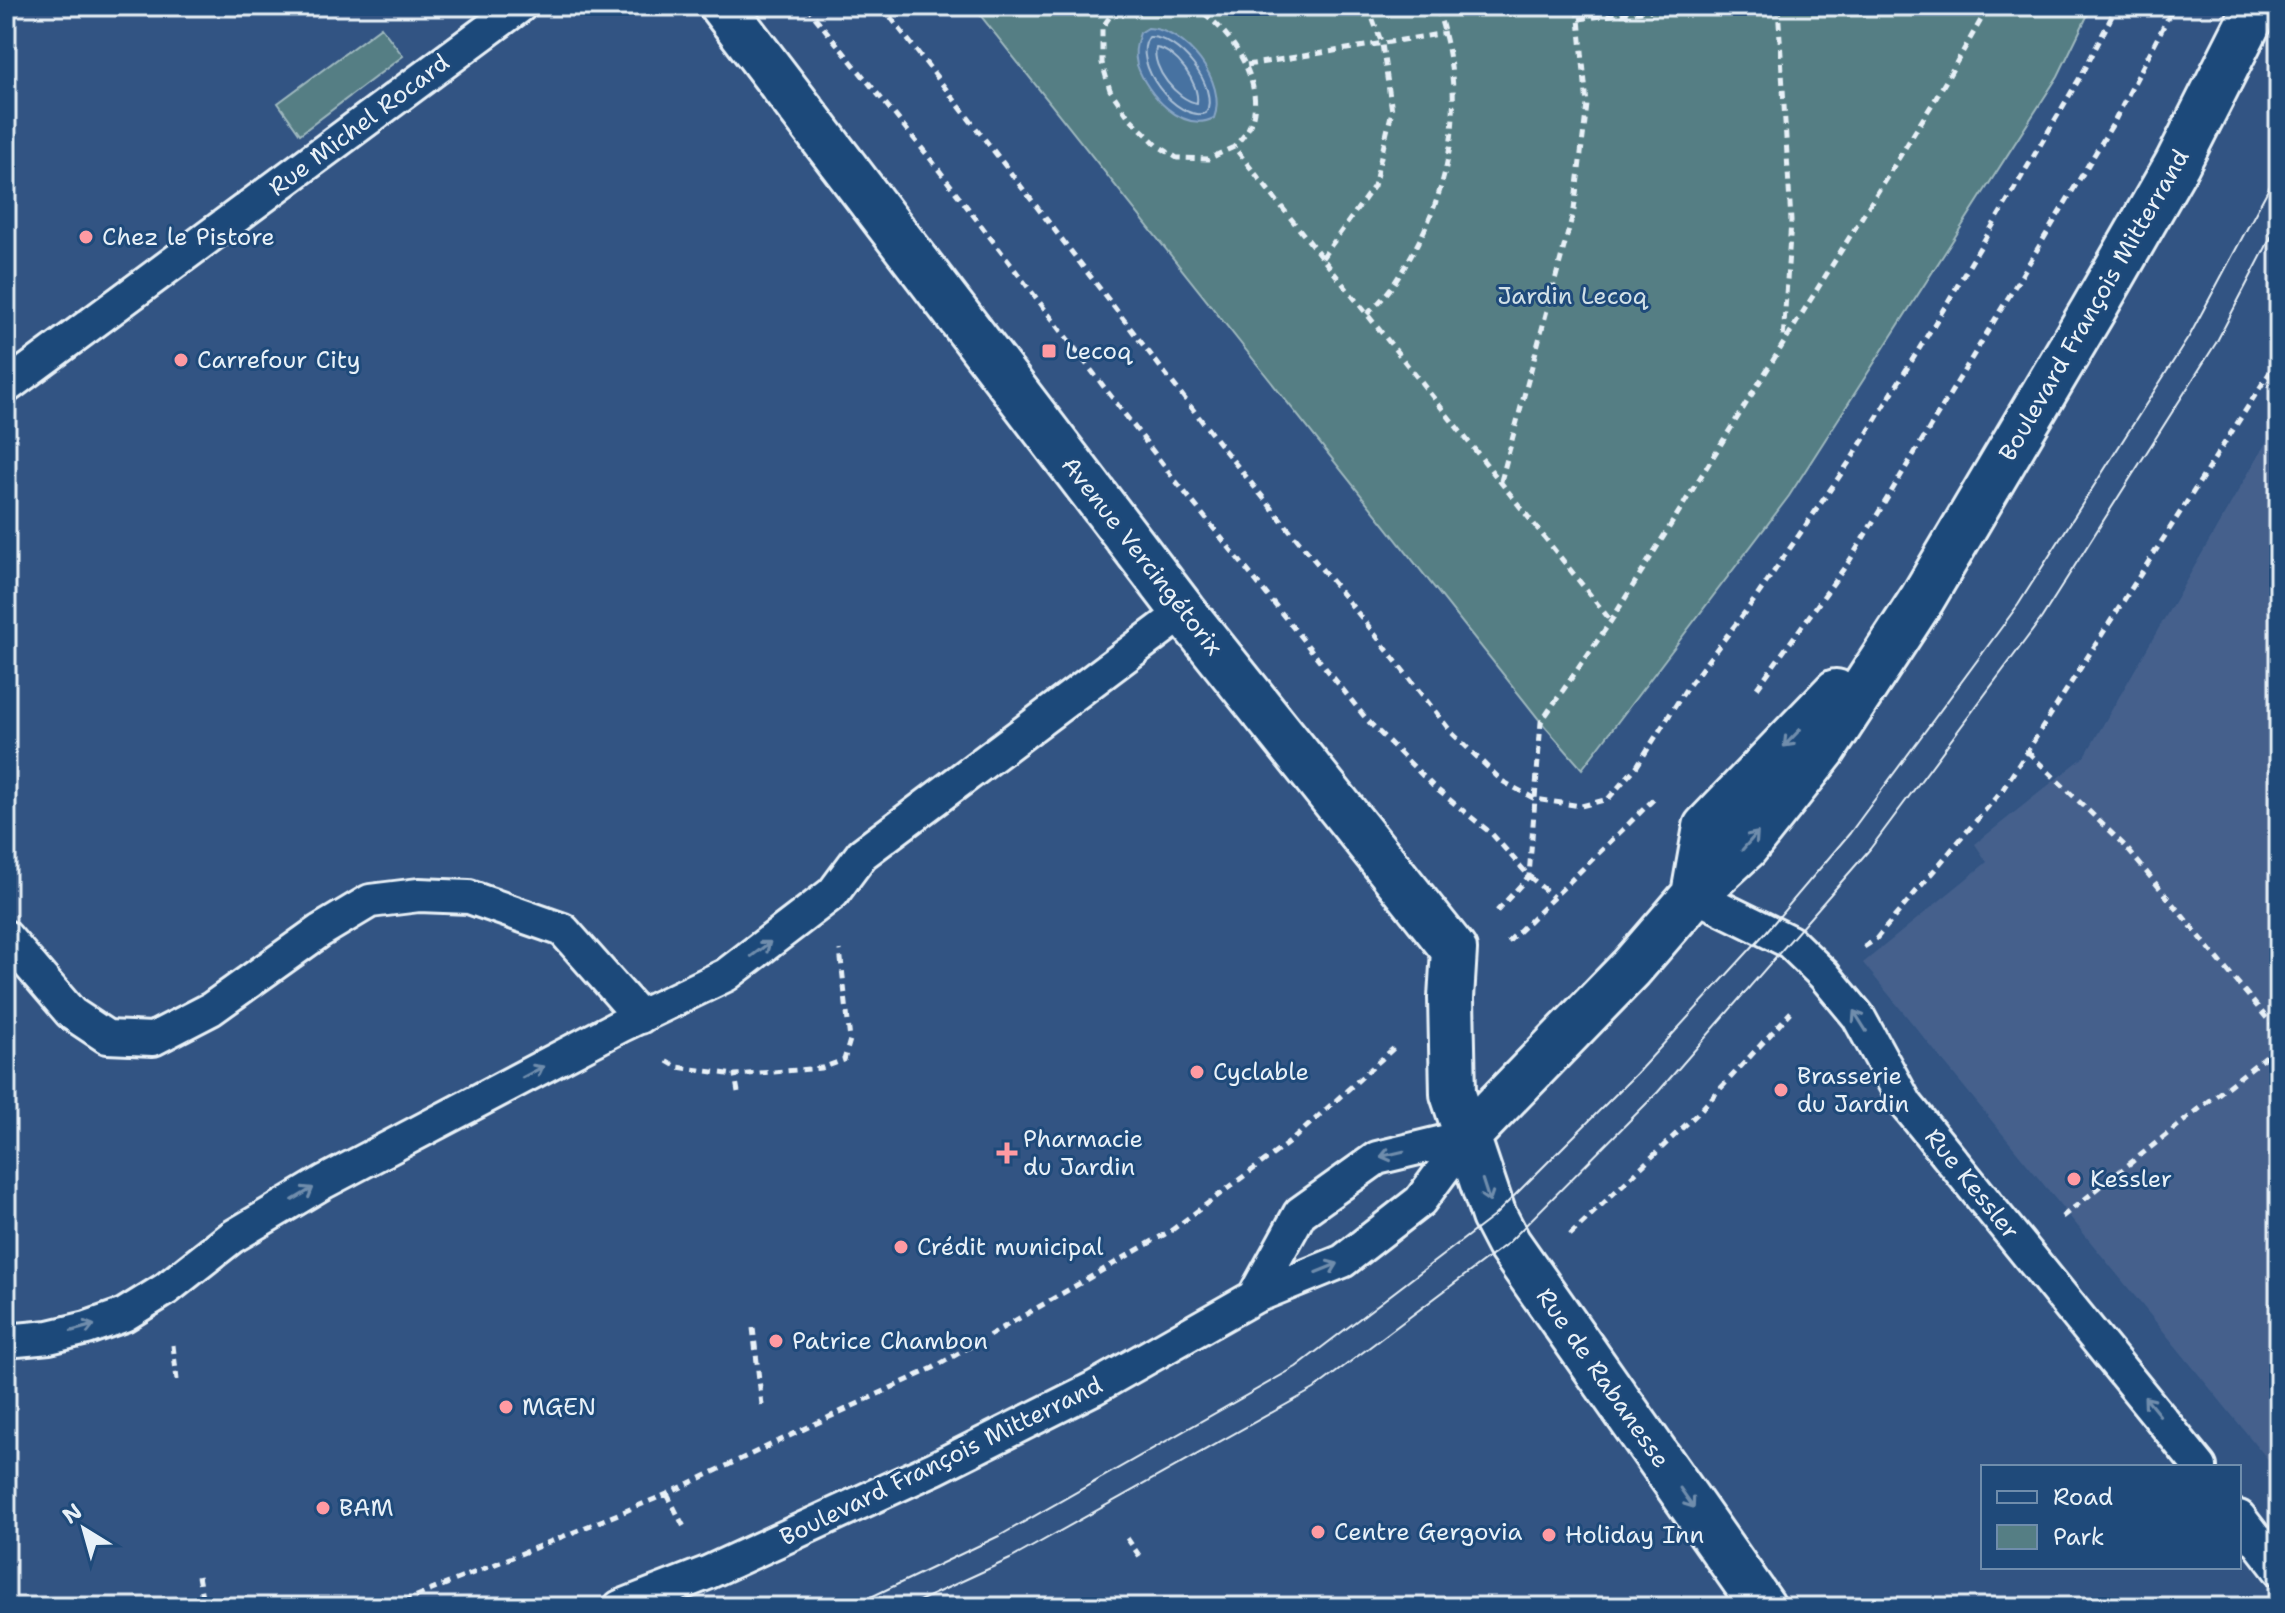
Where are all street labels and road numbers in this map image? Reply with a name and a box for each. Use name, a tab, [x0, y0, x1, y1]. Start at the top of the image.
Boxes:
street label: Rue Michel Rocard	[262, 47, 456, 203]
street label: Boulevard François Mitterrand	[1991, 143, 2197, 467]
street label: Avenue Vercingétorix	[1054, 450, 1230, 662]
street label: Rue Kessler	[1917, 1122, 2027, 1246]
street label: Rue de Rabanesse	[1529, 1282, 1677, 1474]
street label: Boulevard François Mitterrand	[774, 1369, 1108, 1553]

